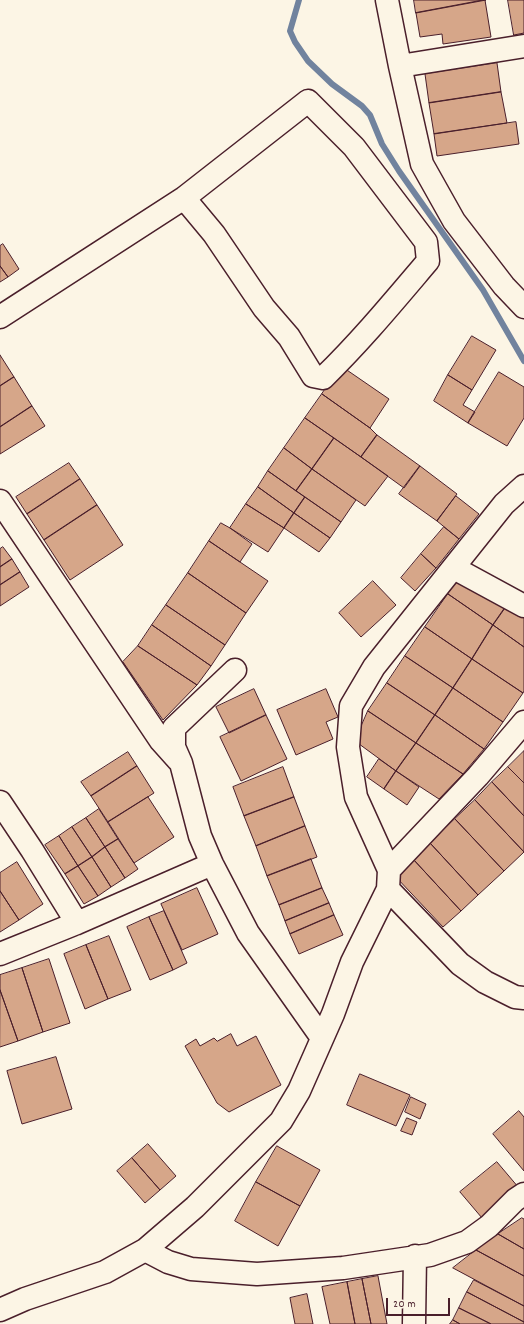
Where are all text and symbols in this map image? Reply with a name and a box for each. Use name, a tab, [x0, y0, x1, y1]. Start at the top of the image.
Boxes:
scale bar	[388, 1290, 452, 1316]
text: 20 m	[393, 1296, 416, 1313]

